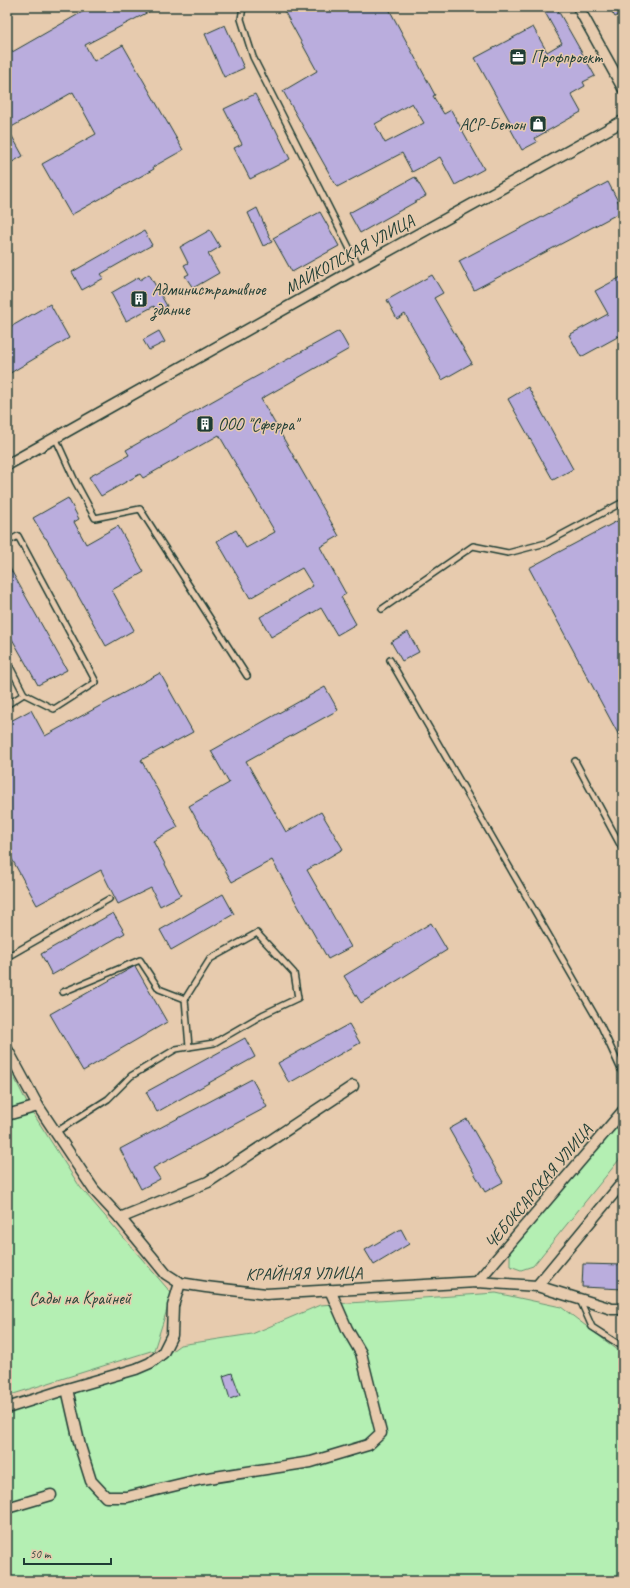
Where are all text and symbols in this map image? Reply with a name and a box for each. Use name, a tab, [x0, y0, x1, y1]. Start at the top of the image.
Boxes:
office icon: Профпроект	[508, 47, 528, 67]
place label: Профпроект	[531, 47, 603, 68]
place label: АСР-Бетон	[459, 114, 526, 135]
shop icon: АСР-Бетон	[528, 114, 548, 134]
street label: МАЙКОПСКАЯ УЛИЦА	[281, 210, 418, 299]
place label: Административное здание	[150, 279, 267, 321]
building icon: Административное здание	[129, 289, 149, 309]
building icon: ООО "Сферра"	[195, 414, 215, 434]
place label: ООО "Сферра"	[218, 414, 302, 435]
street label: ЧЕБОКСАРСКАЯ УЛИЦА	[480, 1120, 597, 1253]
street label: КРАЙНЯЯ УЛИЦА	[245, 1262, 363, 1285]
park label: Сады на Крайней	[29, 1288, 132, 1309]
scale bar	[24, 1540, 111, 1566]
text: 50 m	[30, 1546, 52, 1562]

